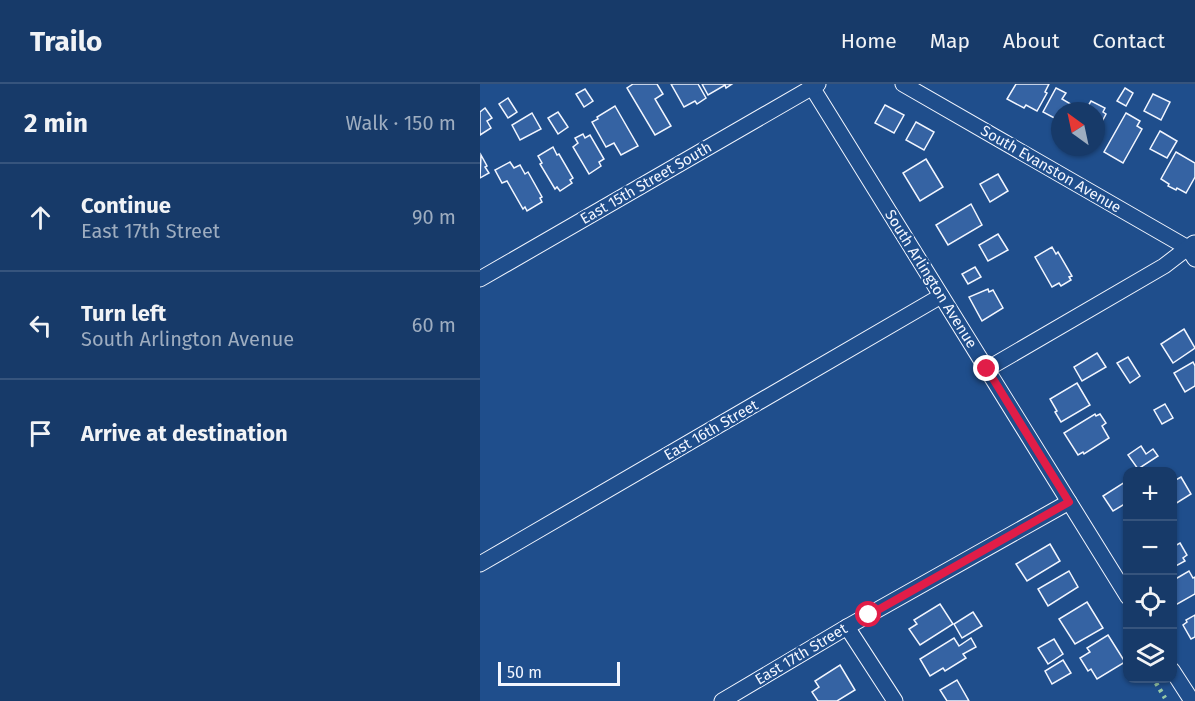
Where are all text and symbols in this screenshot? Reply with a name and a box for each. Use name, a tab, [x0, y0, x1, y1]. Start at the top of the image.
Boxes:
text: Trailo	[30, 25, 102, 58]
text: Home	[841, 28, 897, 54]
text: Map	[930, 28, 970, 54]
text: About	[1003, 28, 1060, 54]
text: Contact	[1093, 28, 1165, 54]
north arrow	[1051, 102, 1105, 156]
text: 2 min	[24, 108, 88, 139]
text: Walk · 150 m	[346, 111, 456, 135]
street label: South Evanston Avenue	[978, 121, 1124, 217]
street label: East 15th Street South	[577, 138, 715, 228]
text: Continue	[81, 192, 171, 219]
icon: ahead	[24, 201, 57, 234]
text: 90 m	[412, 205, 456, 229]
street label: South Arlington Avenue	[881, 206, 981, 352]
text: East 17th Street	[81, 219, 220, 243]
text: Turn left	[81, 300, 166, 327]
icon: left	[24, 309, 57, 342]
text: 60 m	[412, 313, 456, 337]
text: South Arlington Avenue	[81, 327, 294, 351]
route end	[973, 355, 999, 381]
street label: East 16th Street	[661, 396, 762, 464]
icon: arrive	[24, 417, 57, 450]
text: Arrive at destination	[81, 420, 288, 447]
map controls	[1123, 467, 1177, 683]
button: +	[1123, 467, 1177, 521]
button: −	[1123, 521, 1177, 575]
button: locate	[1123, 575, 1177, 629]
route start	[855, 601, 881, 627]
street label: East 17th Street	[752, 619, 851, 689]
button: layers	[1123, 629, 1177, 683]
scale bar	[498, 659, 620, 686]
text: 50 m	[507, 663, 542, 682]

